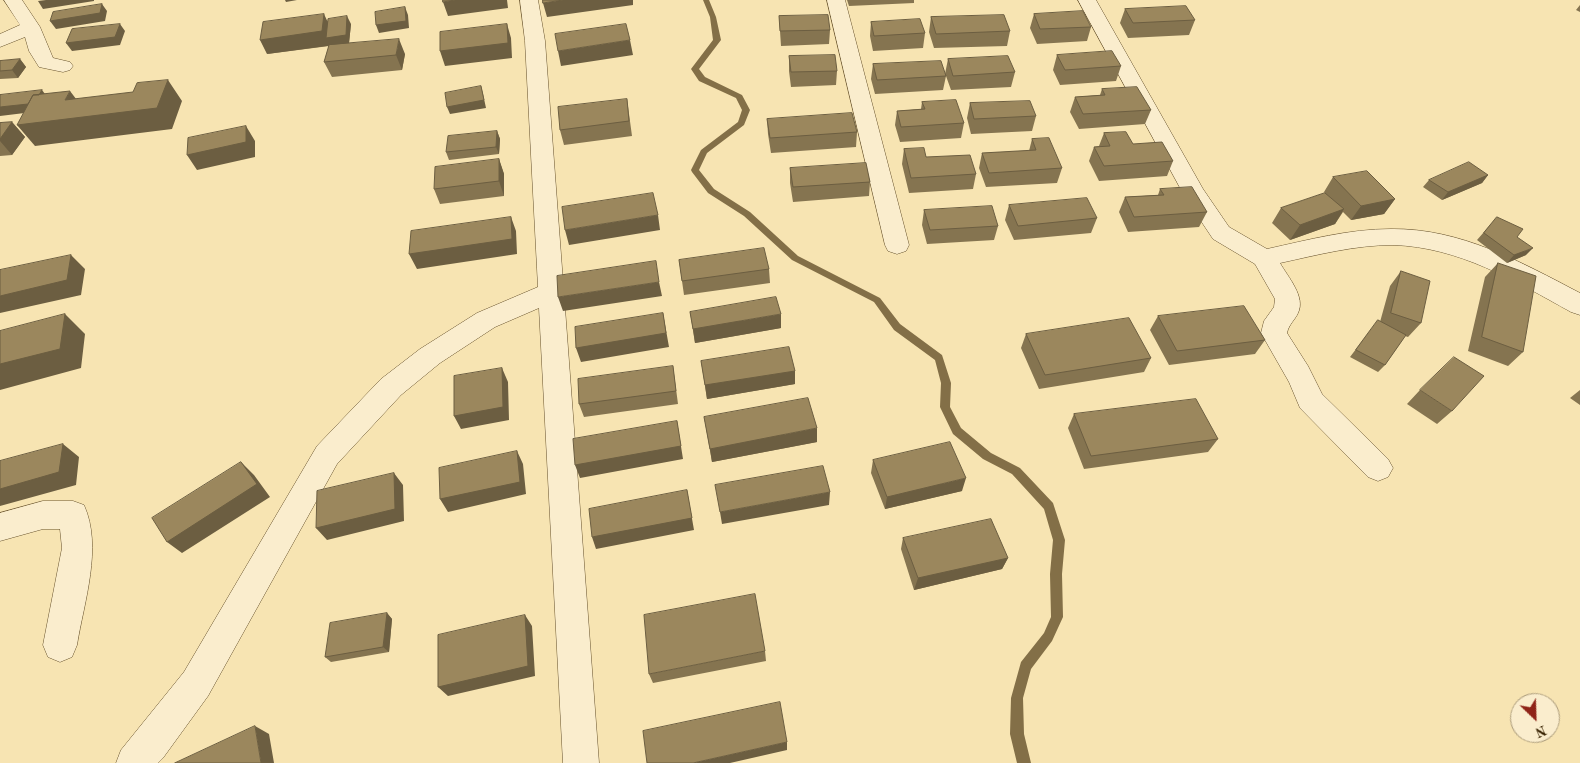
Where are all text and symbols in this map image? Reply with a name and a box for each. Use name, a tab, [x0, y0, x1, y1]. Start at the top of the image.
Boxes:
north arrow	[1510, 693, 1560, 743]
text: N	[1533, 722, 1548, 739]

